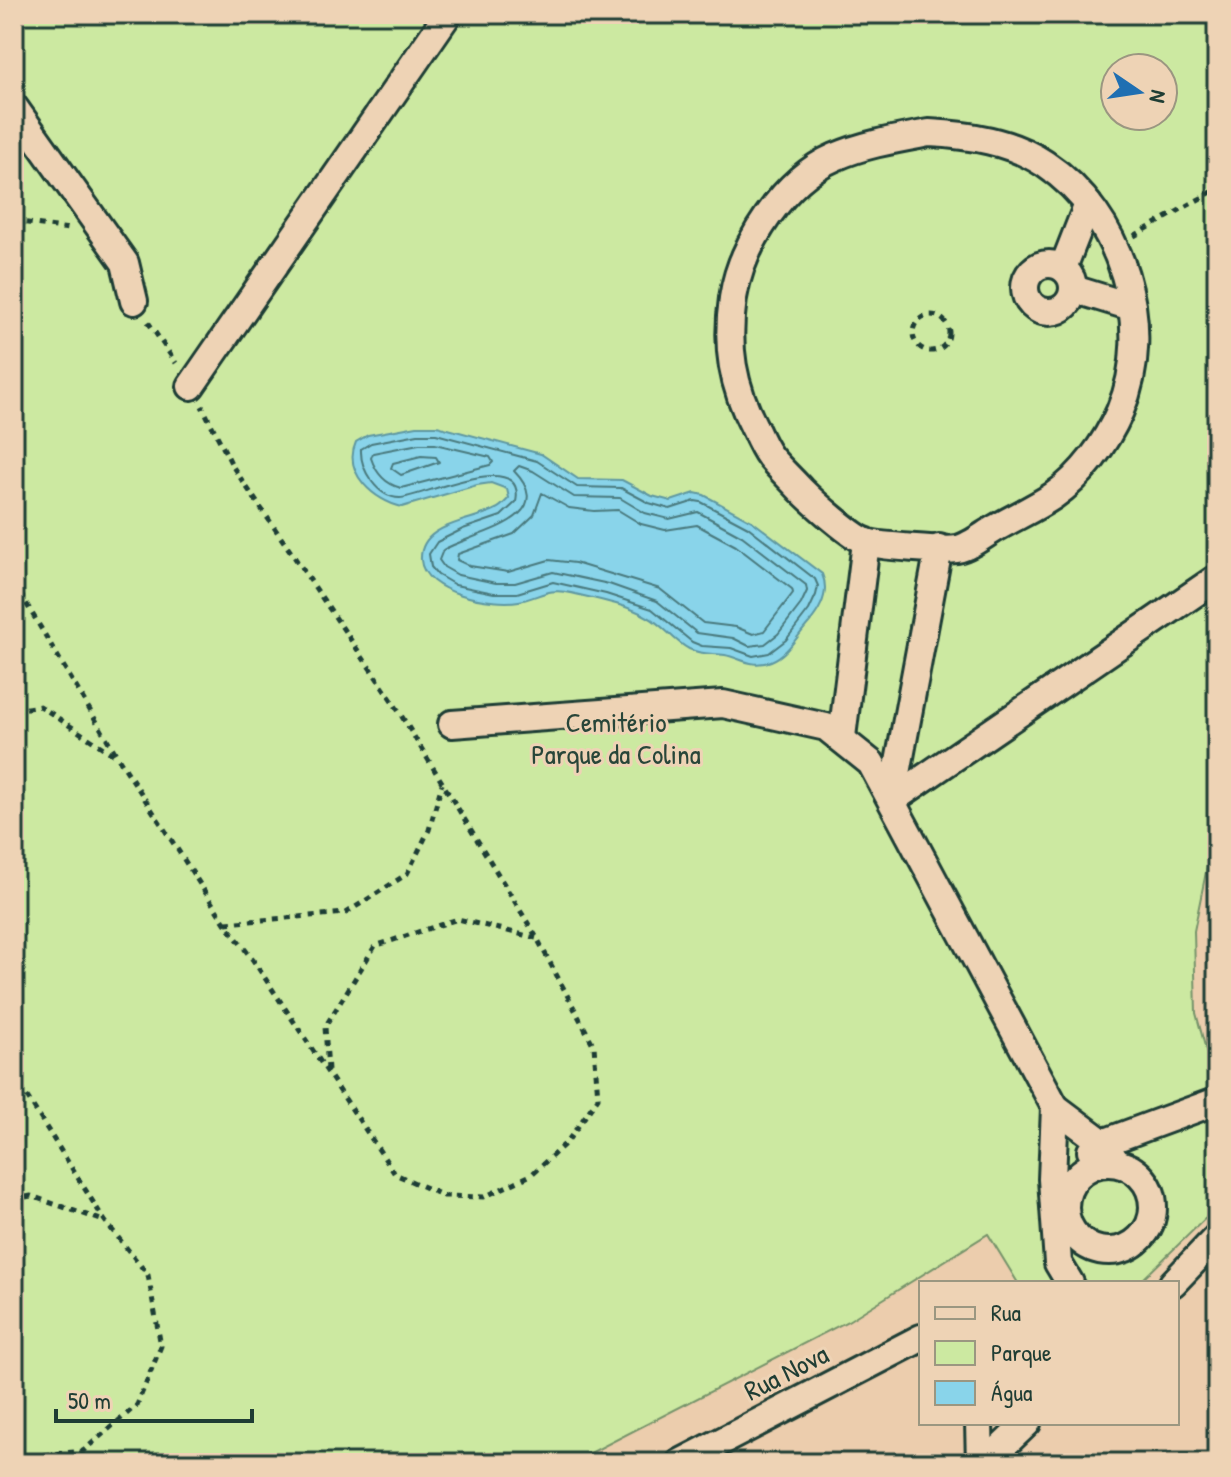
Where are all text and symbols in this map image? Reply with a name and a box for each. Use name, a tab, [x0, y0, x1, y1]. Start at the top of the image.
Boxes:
north arrow	[1099, 52, 1179, 132]
text: N	[1142, 87, 1174, 106]
park label: Cemitério Parque da Colina	[531, 703, 701, 773]
legend	[919, 1281, 1179, 1425]
text: Rua	[991, 1296, 1021, 1328]
street label: Rua Nova	[737, 1335, 835, 1409]
text: Parque	[991, 1336, 1052, 1368]
scale bar	[56, 1373, 252, 1423]
text: Água	[991, 1376, 1032, 1408]
text: 50 m	[68, 1384, 111, 1416]

